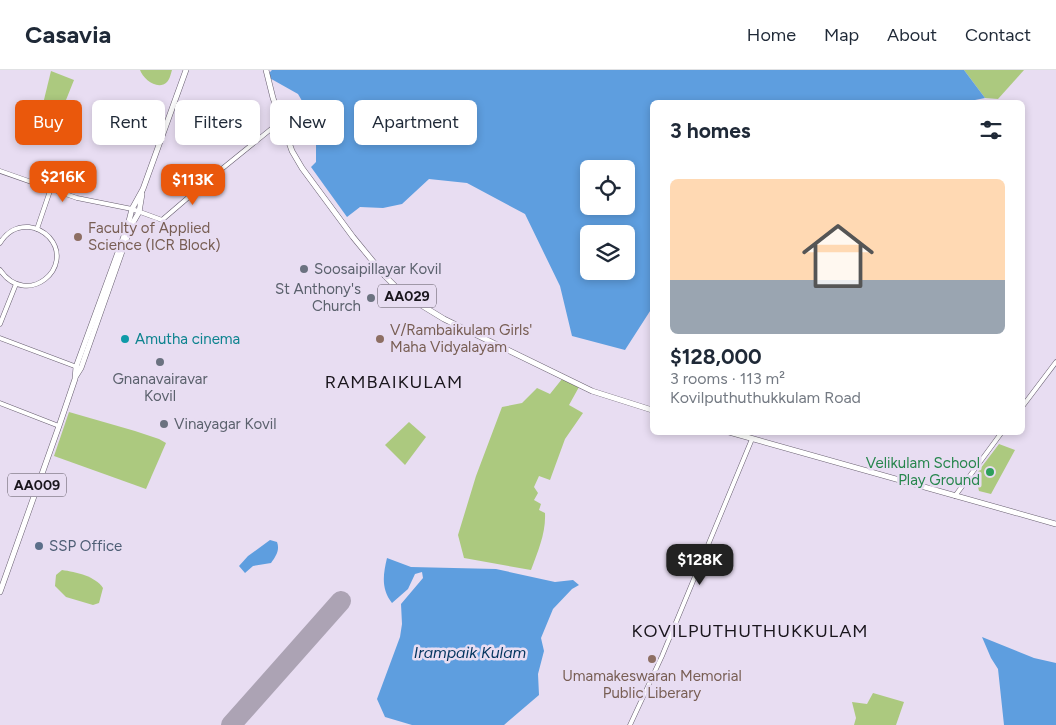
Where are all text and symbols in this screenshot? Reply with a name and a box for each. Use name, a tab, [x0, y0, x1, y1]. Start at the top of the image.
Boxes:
text: Casavia	[25, 20, 111, 49]
text: Home	[747, 24, 796, 46]
text: Map	[824, 24, 859, 46]
text: About	[887, 24, 937, 46]
text: Contact	[965, 24, 1031, 46]
chip: Buy	[15, 100, 82, 145]
chip: Rent	[92, 100, 165, 145]
chip: Filters	[175, 100, 260, 145]
chip: New	[270, 100, 344, 145]
chip: Apartment	[354, 100, 477, 145]
icon: filters	[977, 116, 1005, 144]
text: 3 homes	[670, 118, 751, 143]
pin: $216K	[28, 160, 98, 203]
map controls	[580, 160, 635, 280]
button: locate	[580, 160, 635, 215]
pin: $113K	[158, 164, 228, 206]
text: $216K	[41, 167, 85, 186]
text: $113K	[172, 170, 214, 189]
icon: home	[793, 211, 883, 301]
place label: Faculty of Applied Science (ICR Block)	[88, 219, 220, 254]
button: layers	[580, 225, 635, 280]
marker: Faculty of Applied Science (ICR Block)	[72, 231, 84, 243]
place label: Soosaipillayar Kovil	[314, 260, 441, 278]
marker: Soosaipillayar Kovil	[298, 263, 310, 275]
place label: St Anthony's Church	[275, 280, 361, 315]
road number: AA029	[378, 285, 436, 308]
marker: St Anthony's Church	[365, 292, 377, 304]
place label: V/Rambaikulam Girls' Maha Vidyalayam	[390, 321, 532, 356]
place label: Amutha cinema	[135, 330, 240, 348]
marker: Amutha cinema	[119, 333, 131, 345]
marker: V/Rambaikulam Girls' Maha Vidyalayam	[374, 333, 386, 345]
text: $128,000	[670, 344, 762, 369]
marker: Gnanavairavar Kovil	[154, 356, 166, 368]
text: 3 rooms · 113 m²	[670, 369, 785, 388]
place label: Gnanavairavar Kovil	[112, 370, 208, 405]
district label: RAMBAIKULAM	[325, 371, 463, 393]
text: Kovilputhuthukkulam Road	[670, 388, 861, 407]
place label: Vinayagar Kovil	[174, 415, 276, 433]
marker: Vinayagar Kovil	[158, 418, 170, 430]
place label: Velikulam School Play Ground	[866, 454, 980, 489]
marker: Velikulam School Play Ground	[984, 466, 996, 478]
road number: AA009	[8, 474, 66, 496]
place label: SSP Office	[49, 537, 122, 555]
marker: SSP Office	[33, 540, 45, 552]
pin: $128K	[665, 544, 735, 586]
text: $128K	[677, 550, 723, 569]
district label: KOVILPUTHUTHUKKULAM	[631, 620, 869, 642]
water label: Irampaik Kulam	[414, 643, 527, 662]
marker: Umamakeswaran Memorial Public Liberary	[646, 653, 658, 665]
place label: Umamakeswaran Memorial Public Liberary	[562, 667, 742, 702]

